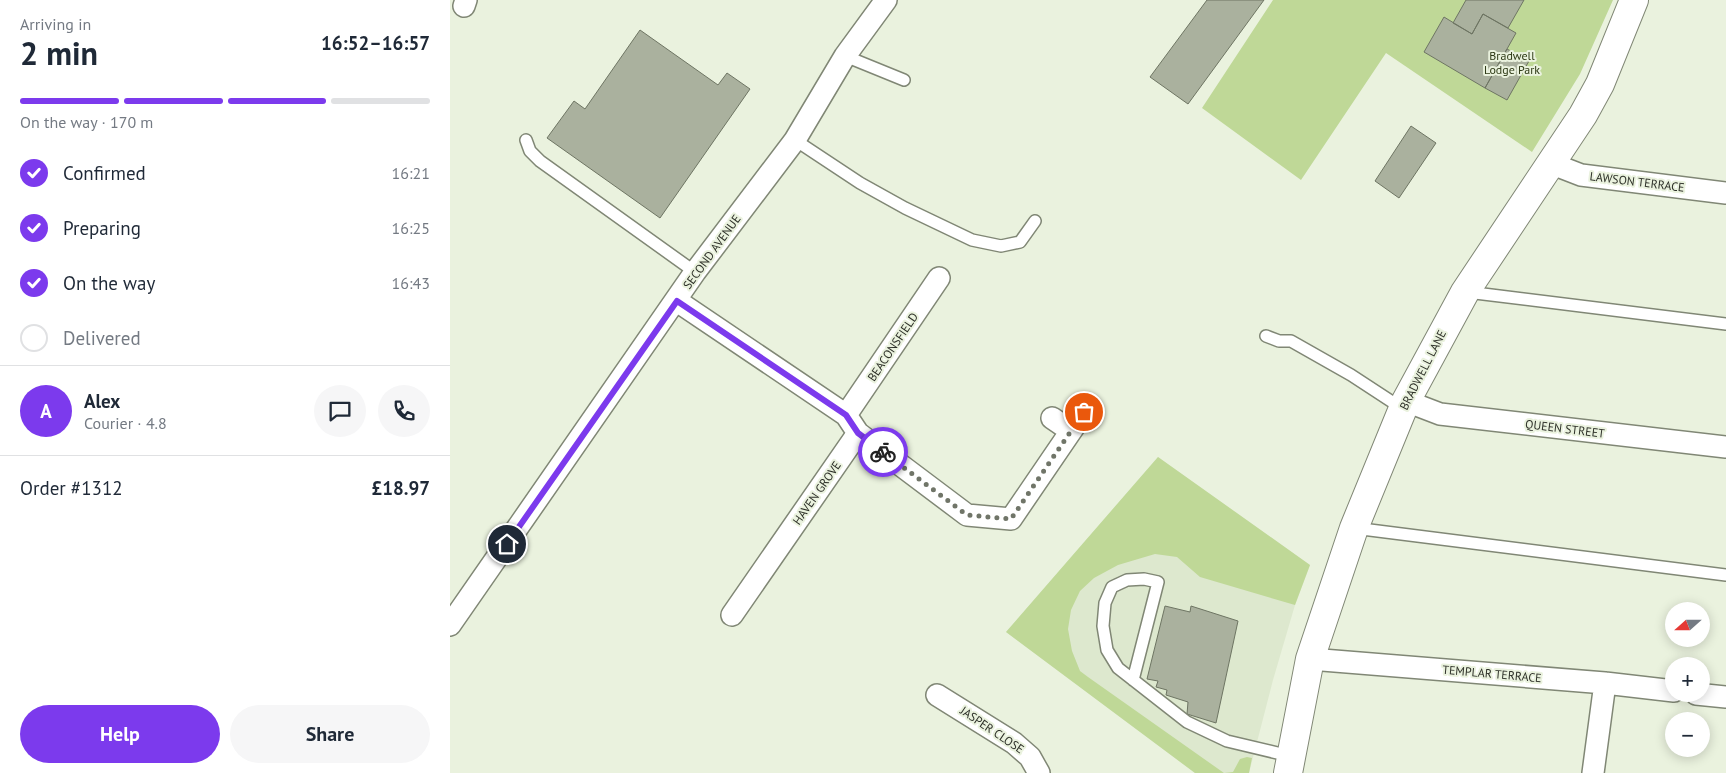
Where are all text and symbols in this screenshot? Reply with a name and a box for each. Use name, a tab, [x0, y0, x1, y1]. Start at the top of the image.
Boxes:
text: Arriving in	[20, 14, 91, 34]
text: 16:52–16:57	[321, 31, 430, 55]
text: 2 min	[20, 32, 98, 74]
park label: Bradwell Lodge Park	[1484, 48, 1540, 77]
text: On the way · 170 m	[20, 112, 153, 132]
icon: check	[20, 159, 48, 187]
text: Confirmed	[63, 161, 146, 185]
text: 16:21	[392, 163, 430, 183]
street label: LAWSON TERRACE	[1589, 168, 1685, 195]
street label: SECOND AVENUE	[680, 212, 744, 292]
icon: check	[20, 214, 48, 242]
text: Preparing	[63, 216, 141, 240]
text: 16:25	[392, 218, 430, 238]
icon: check	[20, 269, 48, 297]
text: On the way	[63, 271, 155, 295]
text: 16:43	[392, 273, 430, 293]
street label: BEACONSFIELD	[864, 309, 921, 384]
text: Delivered	[63, 326, 141, 350]
street label: BRADWELL LANE	[1396, 327, 1449, 412]
button: chat	[314, 385, 366, 437]
button: phone	[378, 385, 430, 437]
text: Alex	[84, 389, 120, 413]
pin	[1063, 391, 1105, 433]
icon: bag	[1070, 398, 1098, 426]
text: A	[40, 399, 52, 423]
text: Courier · 4.8	[84, 413, 167, 433]
street label: QUEEN STREET	[1525, 416, 1606, 441]
courier	[858, 427, 908, 477]
icon: bike	[869, 438, 897, 466]
street label: HAVEN GROVE	[789, 458, 844, 527]
text: Order #1312	[20, 476, 123, 500]
text: £18.97	[371, 476, 430, 500]
pin	[486, 523, 528, 565]
icon: home	[493, 530, 521, 558]
north arrow	[1665, 602, 1710, 648]
map controls	[1665, 602, 1710, 757]
button: +	[1665, 657, 1710, 702]
street label: TEMPLAR TERRACE	[1442, 662, 1542, 685]
street label: JASPER CLOSE	[957, 702, 1027, 756]
button: Help	[20, 705, 220, 763]
button: Share	[230, 705, 430, 763]
button: −	[1665, 712, 1710, 757]

